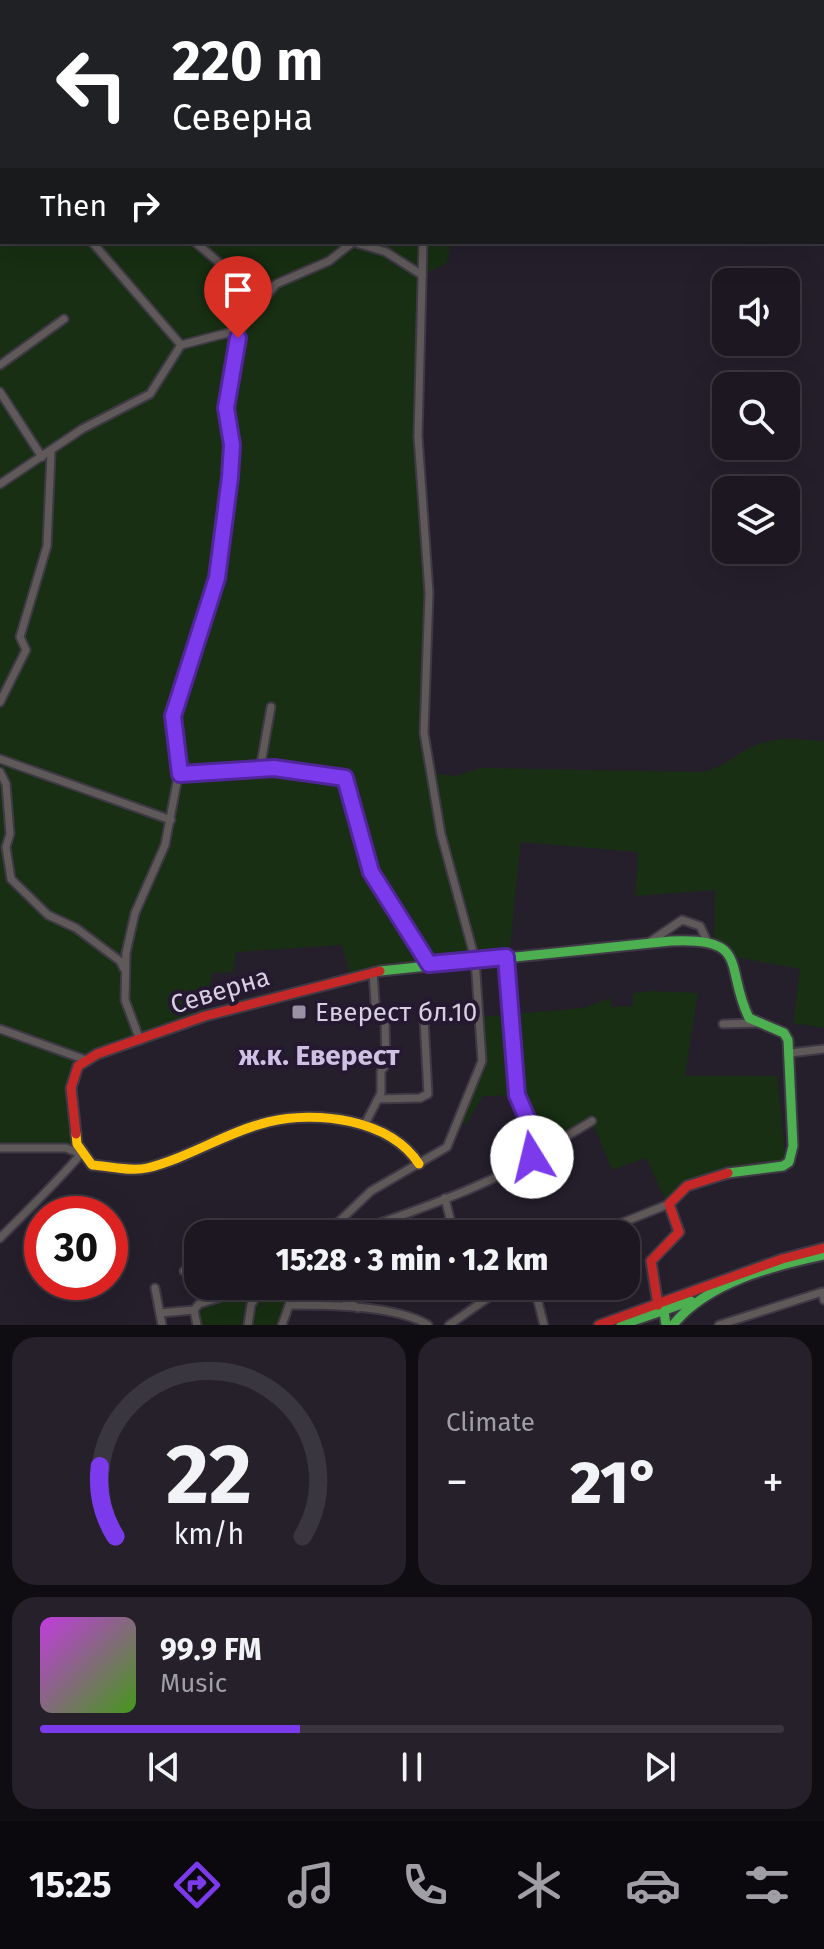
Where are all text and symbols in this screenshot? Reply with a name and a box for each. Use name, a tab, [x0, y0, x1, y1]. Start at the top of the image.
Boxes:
text: 220 m	[172, 28, 323, 95]
icon: left	[40, 32, 144, 136]
text: Северна	[172, 96, 313, 140]
icon: right	[123, 184, 167, 228]
text: Then	[40, 188, 107, 224]
pin	[204, 256, 272, 338]
icon: arrive	[216, 268, 260, 312]
map controls	[712, 268, 800, 564]
button: sound	[712, 268, 800, 356]
button: search	[712, 372, 800, 460]
button: layers	[712, 476, 800, 564]
street label: Северна	[167, 961, 273, 1021]
place label: Еверест бл.10	[315, 997, 477, 1028]
marker: Еверест бл.10	[290, 1003, 308, 1021]
district label: ж.к. Еверест	[238, 1039, 400, 1072]
position arrow	[490, 1115, 574, 1199]
speed limit sign: 30	[24, 1196, 128, 1300]
text: 15:28 · 3 min · 1.2 km	[276, 1242, 548, 1278]
text: Climate	[446, 1407, 535, 1438]
text: 22	[166, 1425, 252, 1525]
text: 21°	[570, 1447, 660, 1519]
text: −	[446, 1456, 468, 1509]
text: +	[762, 1456, 784, 1509]
text: km/h	[174, 1517, 244, 1552]
text: 99.9 FM	[160, 1632, 261, 1668]
text: Music	[160, 1668, 227, 1699]
icon: previous	[142, 1745, 186, 1789]
icon: pause	[390, 1745, 434, 1789]
icon: next	[638, 1745, 682, 1789]
icon: directions	[169, 1857, 225, 1913]
icon: music	[283, 1857, 339, 1913]
icon: phone	[397, 1857, 453, 1913]
icon: climate	[511, 1857, 567, 1913]
icon: car	[625, 1857, 681, 1913]
icon: filters	[739, 1857, 795, 1913]
text: 15:25	[29, 1863, 112, 1907]

